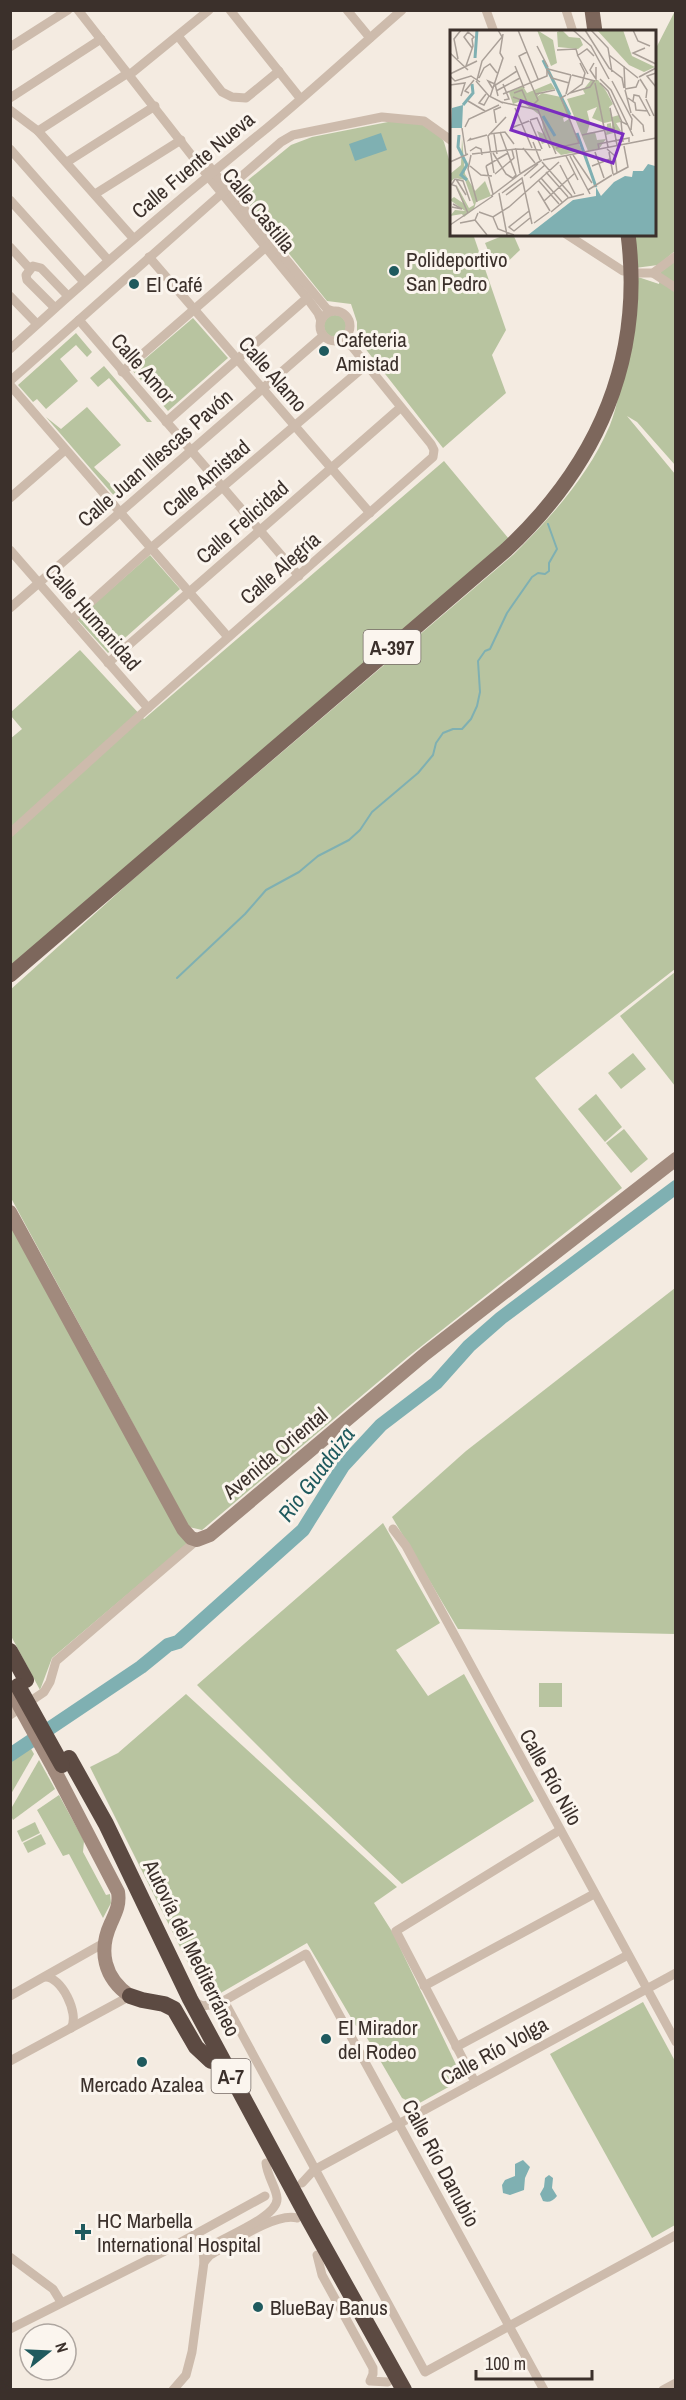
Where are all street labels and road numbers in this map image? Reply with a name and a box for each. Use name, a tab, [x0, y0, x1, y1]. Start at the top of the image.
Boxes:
street label: Calle Fuente Nueva	[125, 105, 261, 225]
street label: Calle Castilla	[216, 161, 302, 259]
street label: Calle Amor	[104, 327, 182, 409]
street label: Calle Alamo	[232, 330, 314, 418]
street label: Calle Juan Illescas Pavón	[71, 382, 239, 534]
street label: Calle Amistad	[156, 433, 256, 523]
street label: Calle Felicidad	[189, 474, 295, 570]
street label: Calle Alegría	[234, 525, 327, 611]
street label: Calle Humanidad	[38, 557, 148, 677]
road number: A-397	[364, 630, 420, 664]
street label: Avenida Oriental	[216, 1400, 334, 1506]
street label: Calle Río Nilo	[513, 1724, 589, 1830]
street label: Autovía del Mediterráneo	[136, 1854, 247, 2041]
street label: Calle Río Volga	[435, 2009, 553, 2092]
road number: A-7	[212, 2059, 250, 2093]
street label: Calle Río Danubio	[395, 2094, 487, 2232]

